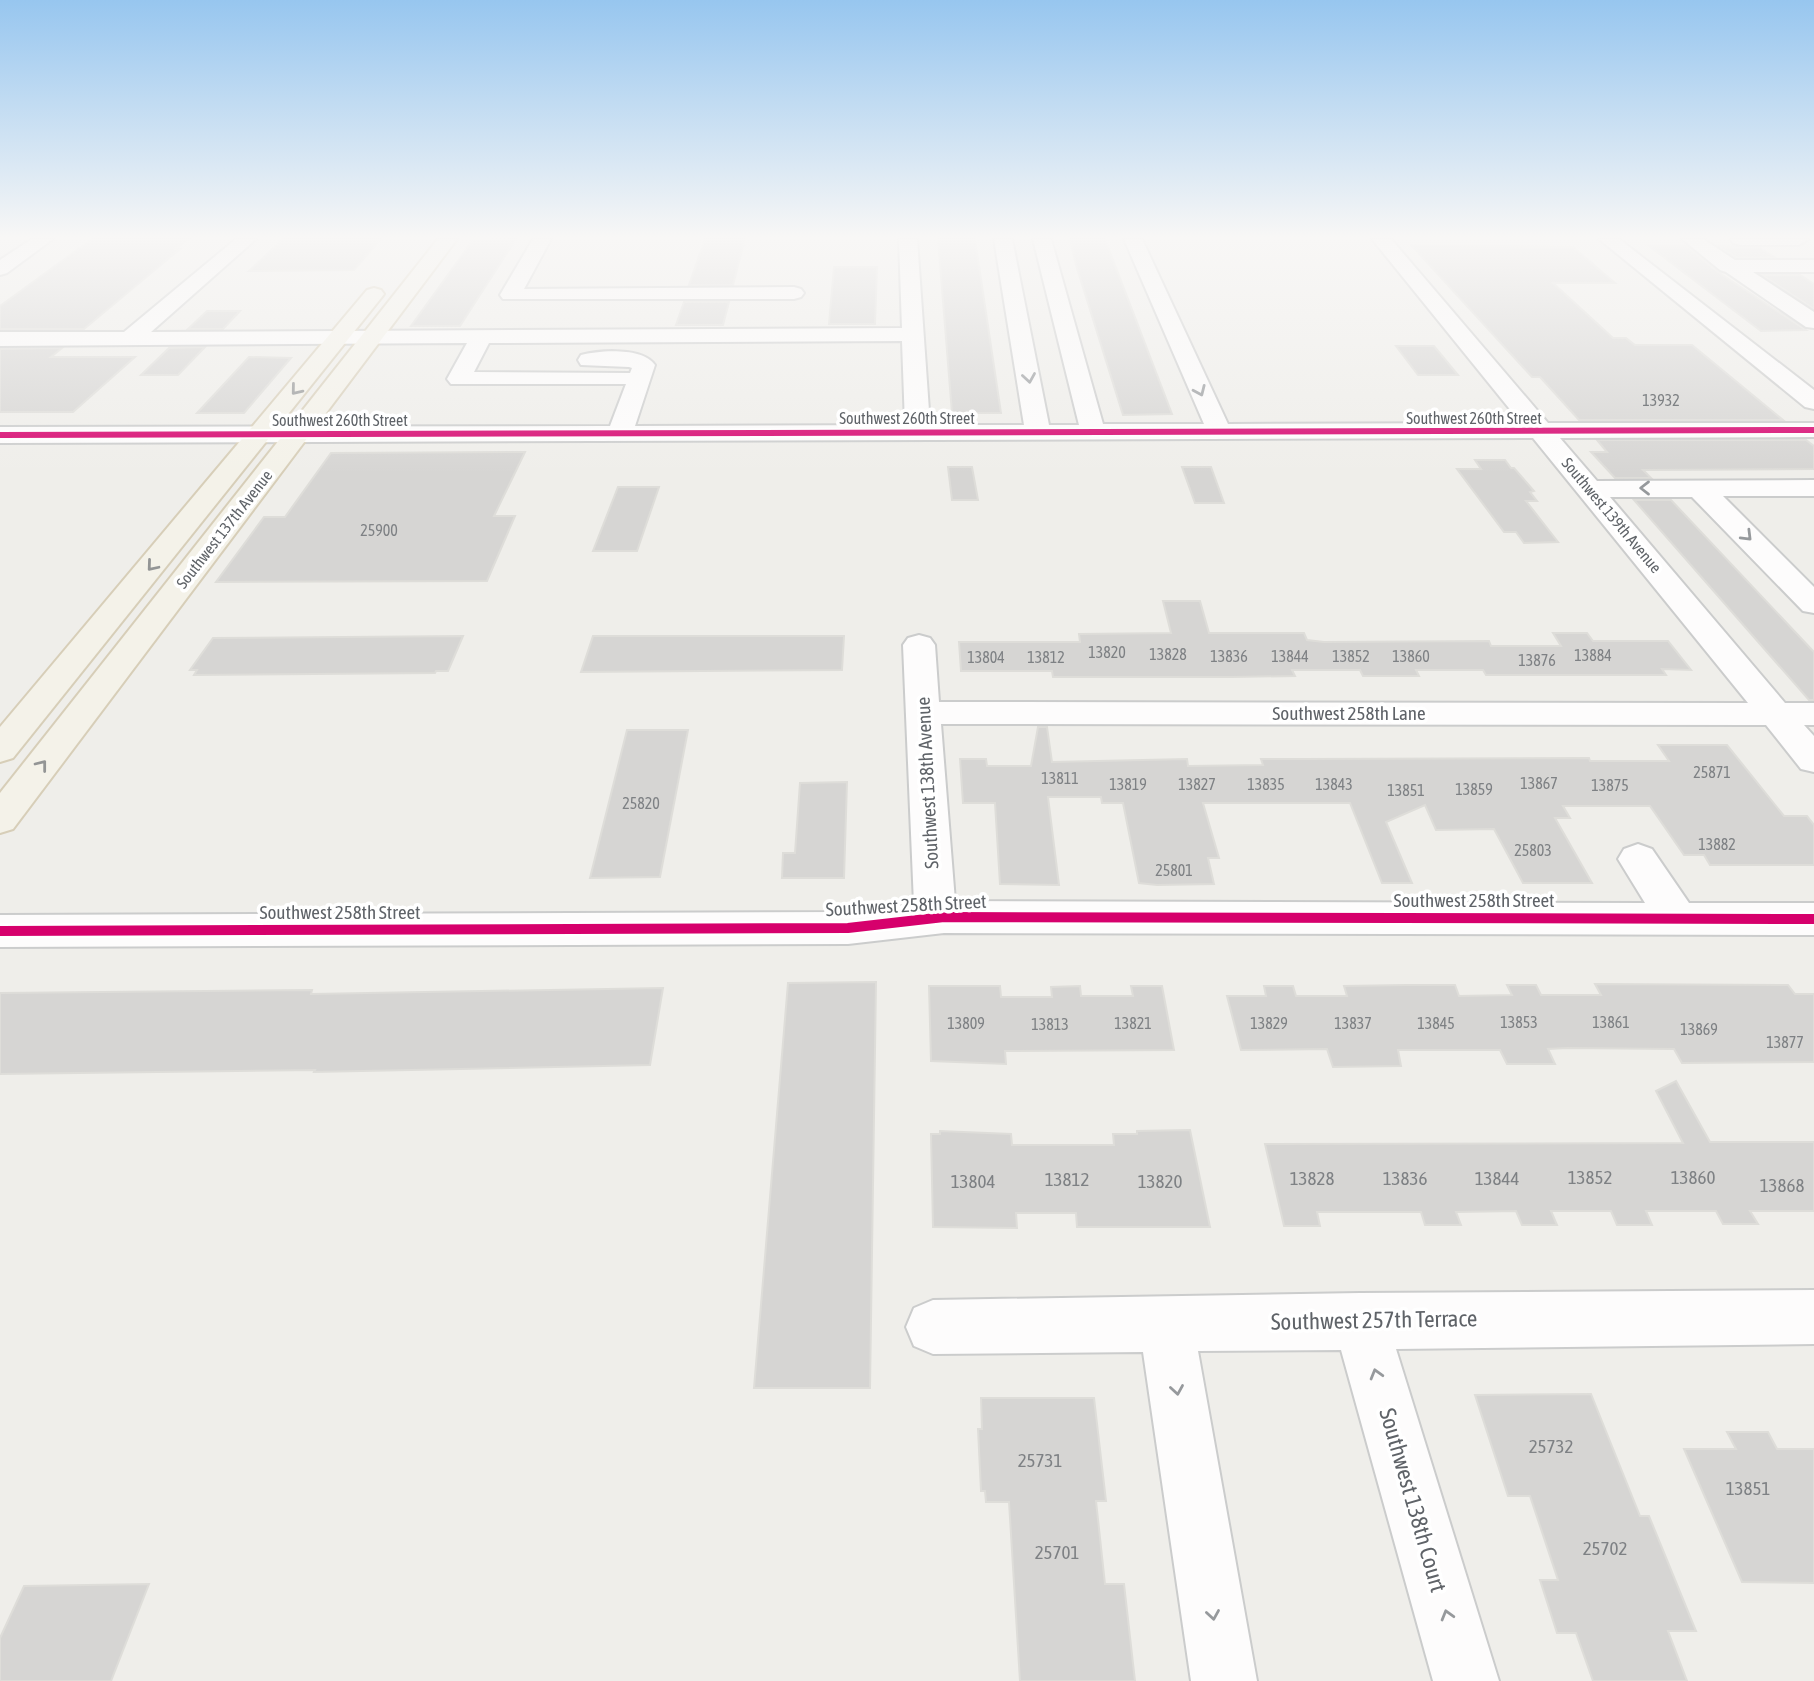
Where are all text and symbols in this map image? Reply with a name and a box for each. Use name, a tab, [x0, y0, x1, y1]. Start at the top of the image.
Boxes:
one-way arrow	[1021, 372, 1036, 384]
one-way arrow	[292, 382, 304, 395]
one-way arrow	[1192, 384, 1206, 396]
house number: 13932	[1642, 391, 1680, 409]
street label: Southwest 260th Street	[839, 409, 975, 427]
street label: Southwest 260th Street	[1406, 409, 1542, 427]
street label: Southwest 260th Street	[272, 411, 408, 429]
street label: Southwest 139th Avenue	[1559, 454, 1665, 576]
street label: Southwest 137th Avenue	[172, 466, 276, 592]
one-way arrow	[1639, 480, 1650, 496]
house number: 25900	[360, 521, 398, 539]
one-way arrow	[1739, 528, 1752, 541]
one-way arrow	[148, 558, 160, 571]
house number: 13820	[1088, 643, 1126, 661]
house number: 13828	[1149, 645, 1187, 663]
house number: 13884	[1574, 646, 1612, 664]
house number: 13836	[1210, 647, 1248, 665]
house number: 13844	[1271, 647, 1309, 665]
house number: 13852	[1332, 647, 1370, 665]
house number: 13860	[1392, 647, 1430, 665]
house number: 13804	[967, 648, 1005, 666]
house number: 13812	[1027, 648, 1065, 666]
house number: 13876	[1518, 651, 1556, 669]
street label: Southwest 138th Avenue	[912, 697, 942, 869]
street label: Southwest 258th Lane	[1272, 702, 1426, 724]
one-way arrow	[33, 760, 46, 773]
house number: 25871	[1693, 763, 1731, 781]
house number: 13811	[1041, 769, 1079, 787]
house number: 13867	[1520, 774, 1558, 792]
house number: 13819	[1109, 775, 1147, 793]
house number: 13827	[1178, 775, 1216, 793]
house number: 13835	[1247, 775, 1285, 793]
house number: 13843	[1315, 775, 1353, 793]
house number: 13875	[1591, 776, 1629, 794]
house number: 13859	[1455, 780, 1493, 798]
house number: 13851	[1387, 781, 1425, 799]
house number: 25820	[622, 794, 660, 812]
house number: 13882	[1698, 835, 1736, 853]
house number: 25803	[1514, 841, 1552, 859]
house number: 25801	[1155, 861, 1193, 879]
street label: Southwest 258th Street	[1393, 889, 1555, 911]
street label: Southwest 258th Street	[825, 890, 987, 920]
street label: Southwest 258th Street	[259, 901, 421, 923]
house number: 13853	[1500, 1013, 1538, 1031]
house number: 13861	[1592, 1013, 1630, 1031]
house number: 13809	[947, 1014, 985, 1032]
house number: 13821	[1114, 1014, 1152, 1032]
house number: 13829	[1250, 1014, 1288, 1032]
house number: 13837	[1334, 1014, 1372, 1032]
house number: 13845	[1417, 1014, 1455, 1032]
house number: 13813	[1031, 1015, 1069, 1033]
house number: 13869	[1680, 1020, 1718, 1038]
house number: 13877	[1766, 1033, 1804, 1051]
house number: 13852	[1568, 1166, 1612, 1188]
house number: 13860	[1671, 1166, 1715, 1188]
house number: 13828	[1290, 1167, 1334, 1189]
house number: 13836	[1383, 1167, 1427, 1189]
house number: 13844	[1475, 1167, 1519, 1189]
house number: 13812	[1045, 1168, 1089, 1190]
house number: 13804	[951, 1170, 995, 1192]
house number: 13820	[1138, 1170, 1182, 1192]
house number: 13868	[1760, 1174, 1804, 1196]
street label: Southwest 257th Terrace	[1271, 1305, 1477, 1335]
one-way arrow	[1369, 1368, 1384, 1380]
one-way arrow	[1169, 1384, 1184, 1396]
street label: Southwest 138th Court	[1374, 1405, 1452, 1595]
house number: 25732	[1529, 1435, 1573, 1457]
house number: 25731	[1018, 1449, 1062, 1471]
house number: 13851	[1726, 1477, 1770, 1499]
house number: 25702	[1583, 1537, 1627, 1559]
house number: 25701	[1035, 1541, 1079, 1563]
one-way arrow	[1205, 1609, 1220, 1621]
one-way arrow	[1440, 1610, 1455, 1622]

